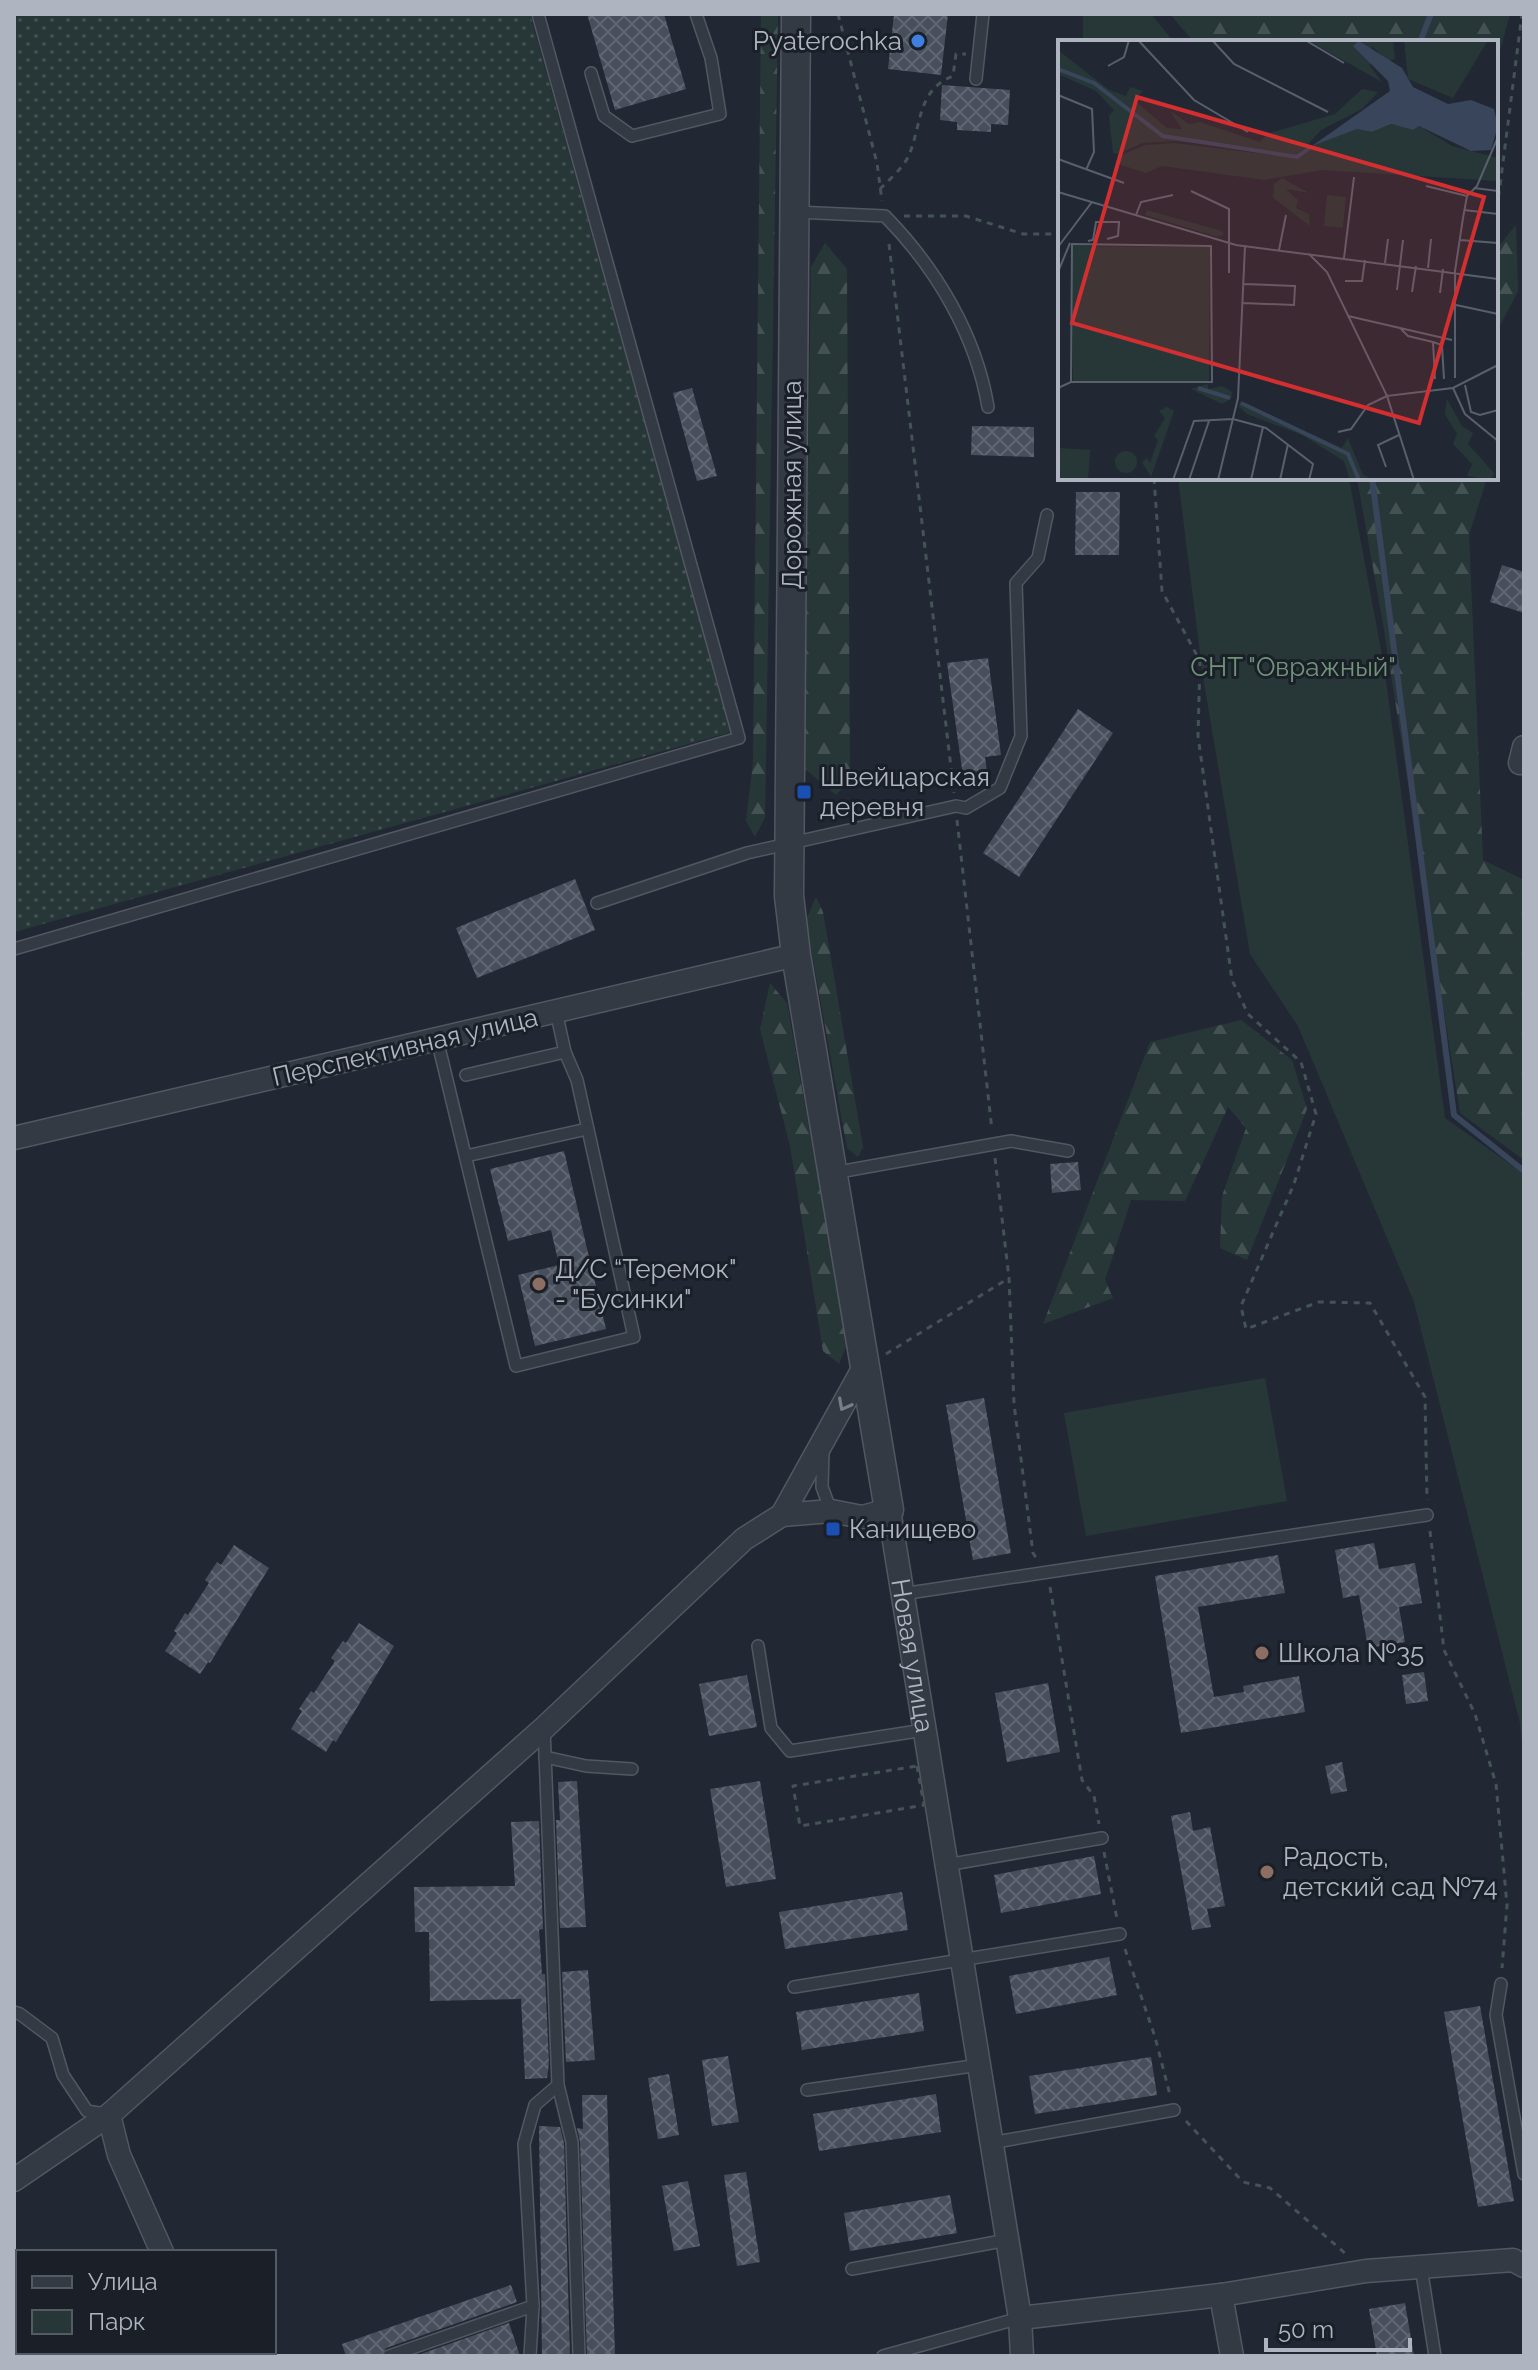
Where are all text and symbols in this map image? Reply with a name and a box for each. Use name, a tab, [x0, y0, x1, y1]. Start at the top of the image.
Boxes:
place label: Pyaterochka	[753, 26, 902, 56]
marker: Pyaterochka	[909, 32, 927, 50]
inset map	[1058, 40, 1498, 480]
street label: Дорожная улица	[777, 380, 807, 590]
park label: СНТ "Овражный"	[1190, 652, 1396, 682]
place label: Швейцарская деревня	[820, 762, 990, 822]
marker: Швейцарская деревня	[795, 783, 813, 801]
street label: Перспективная улица	[269, 1002, 541, 1092]
place label: Д/С “Теремок" - "Бусинки"	[555, 1254, 737, 1314]
marker: Д/С “Теремок" - "Бусинки"	[530, 1275, 548, 1293]
one-way arrow	[838, 1396, 853, 1411]
place label: Канищево	[849, 1514, 976, 1544]
marker: Канищево	[824, 1520, 842, 1538]
street label: Новая улица	[885, 1576, 940, 1735]
place label: Школа №35	[1278, 1638, 1424, 1668]
marker: Школа №35	[1253, 1644, 1271, 1662]
place label: Радость, детский сад №74	[1283, 1842, 1498, 1902]
marker: Радость, детский сад №74	[1258, 1863, 1276, 1881]
legend	[16, 2250, 276, 2354]
text: Улица	[88, 2267, 158, 2296]
scale bar	[1266, 2302, 1410, 2352]
text: Парк	[88, 2307, 146, 2336]
text: 50 m	[1278, 2315, 1334, 2344]

